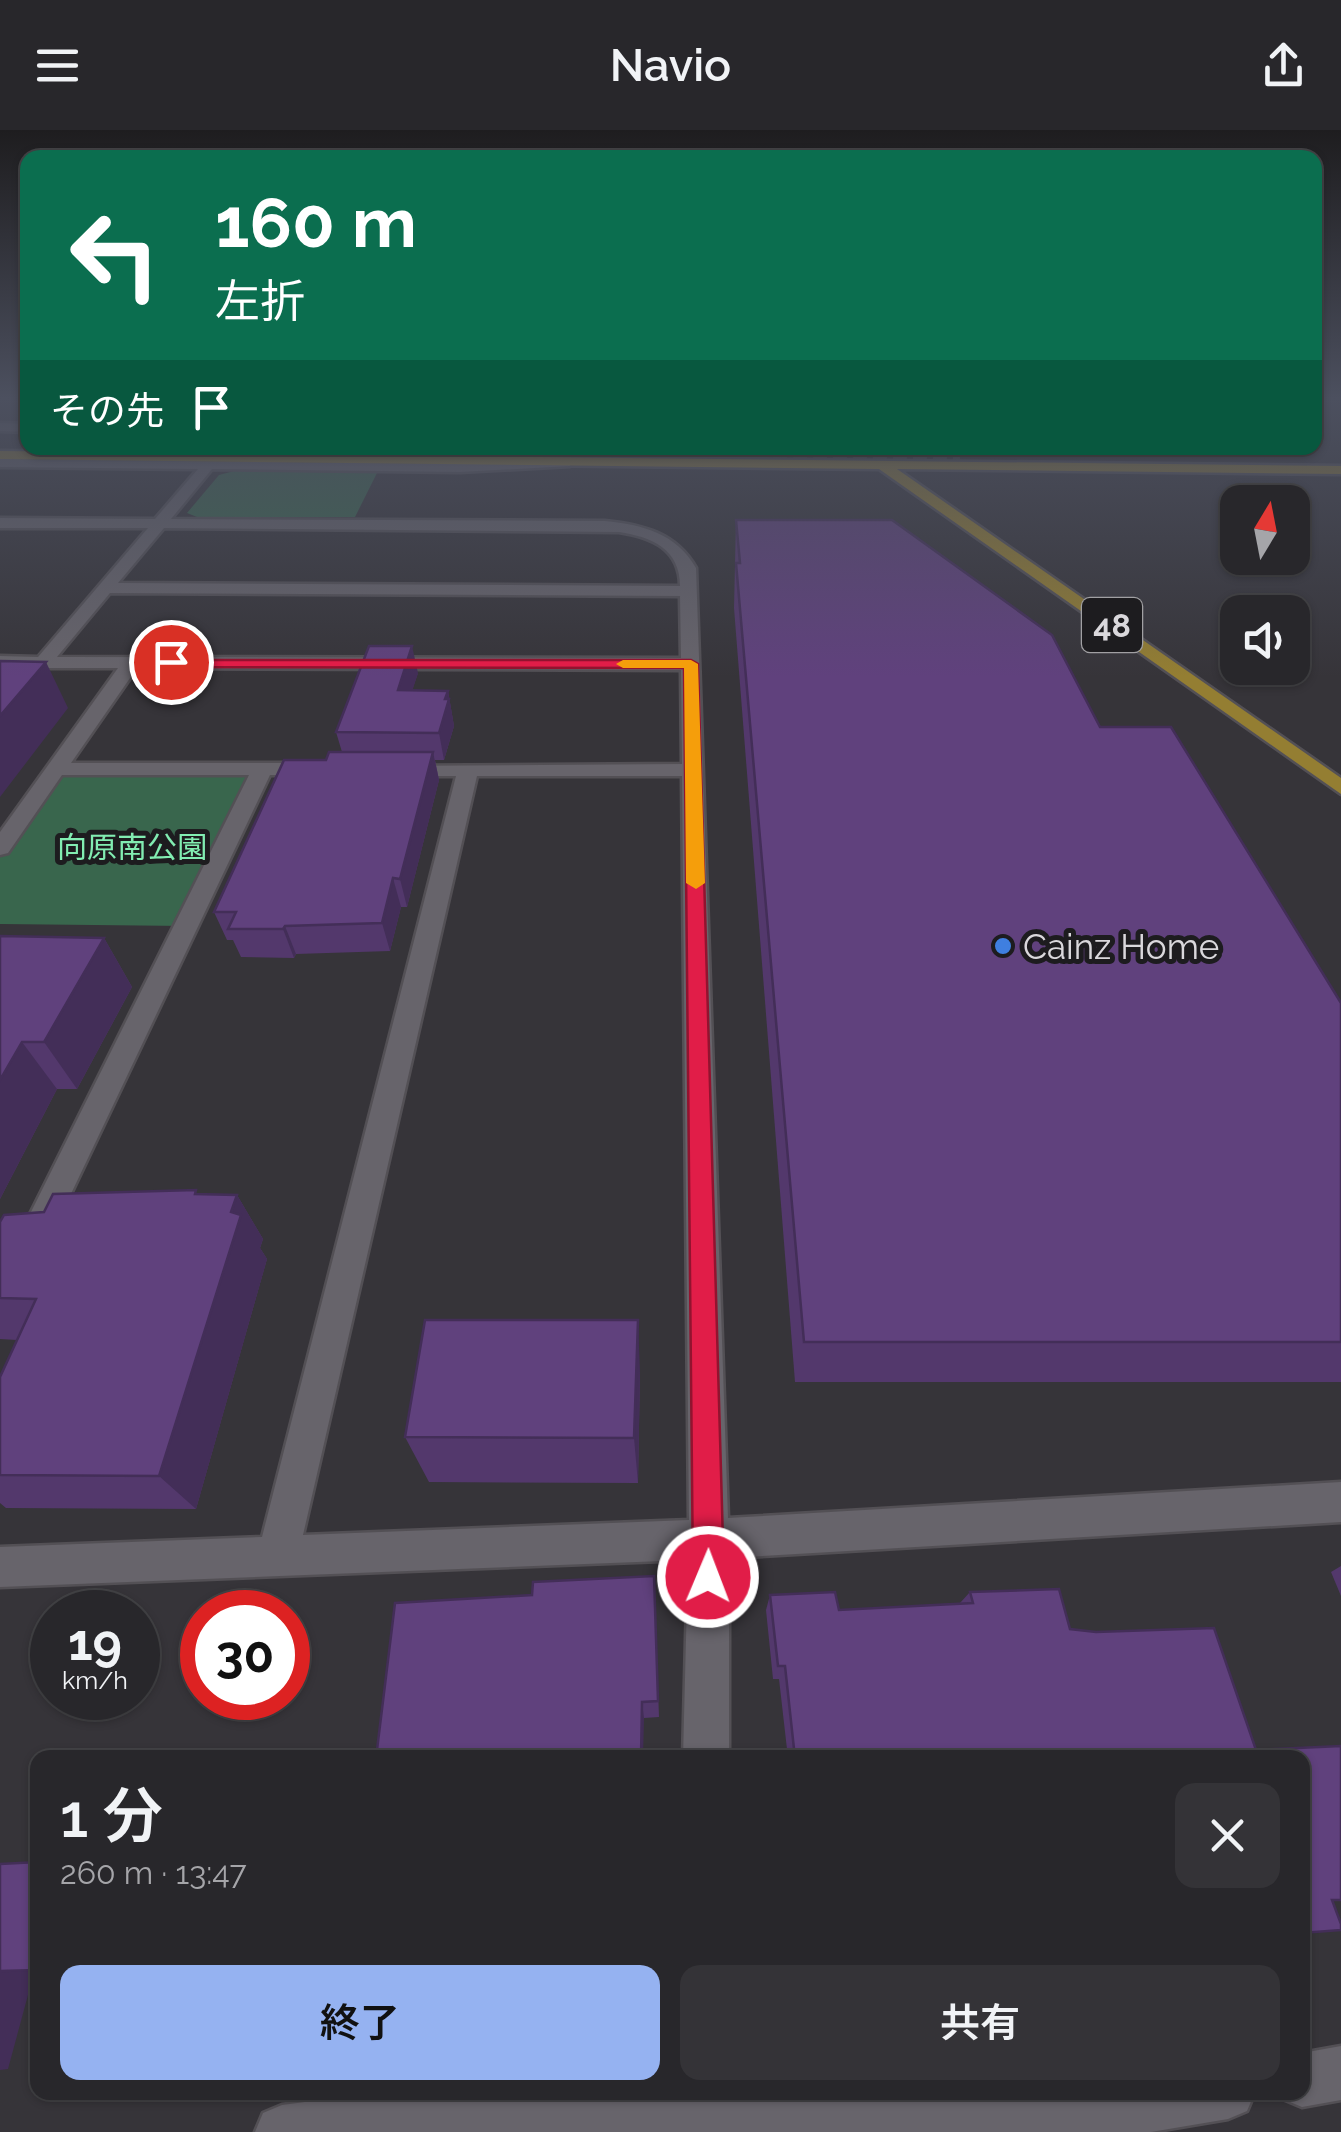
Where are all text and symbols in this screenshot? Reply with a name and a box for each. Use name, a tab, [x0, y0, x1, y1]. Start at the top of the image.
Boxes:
icon: menu	[30, 38, 85, 93]
icon: share	[1256, 38, 1311, 93]
text: Navio	[610, 39, 731, 92]
text: 160 m	[215, 181, 417, 263]
icon: left	[50, 190, 180, 320]
text: 左折	[215, 275, 305, 328]
icon: arrive	[184, 380, 239, 435]
text: その先	[50, 388, 164, 433]
north arrow	[1220, 485, 1310, 575]
map controls	[1220, 485, 1310, 685]
button: sound	[1220, 595, 1310, 685]
road number: 48	[1082, 598, 1142, 652]
pin	[129, 620, 214, 705]
icon: arrive	[144, 635, 199, 690]
park label: 向原南公園	[57, 830, 207, 865]
place label: Cainz Home	[1023, 926, 1219, 967]
marker: Cainz Home	[992, 935, 1014, 957]
position arrow	[656, 1525, 760, 1629]
speed limit sign: 30	[180, 1590, 310, 1720]
text: 19	[68, 1613, 122, 1672]
text: km/h	[62, 1665, 128, 1695]
text: 1 分	[60, 1781, 163, 1851]
button: close	[1175, 1783, 1280, 1888]
text: 260 m · 13:47	[60, 1854, 247, 1891]
button: 終了	[60, 1965, 660, 2080]
button: 共有	[680, 1965, 1280, 2080]

